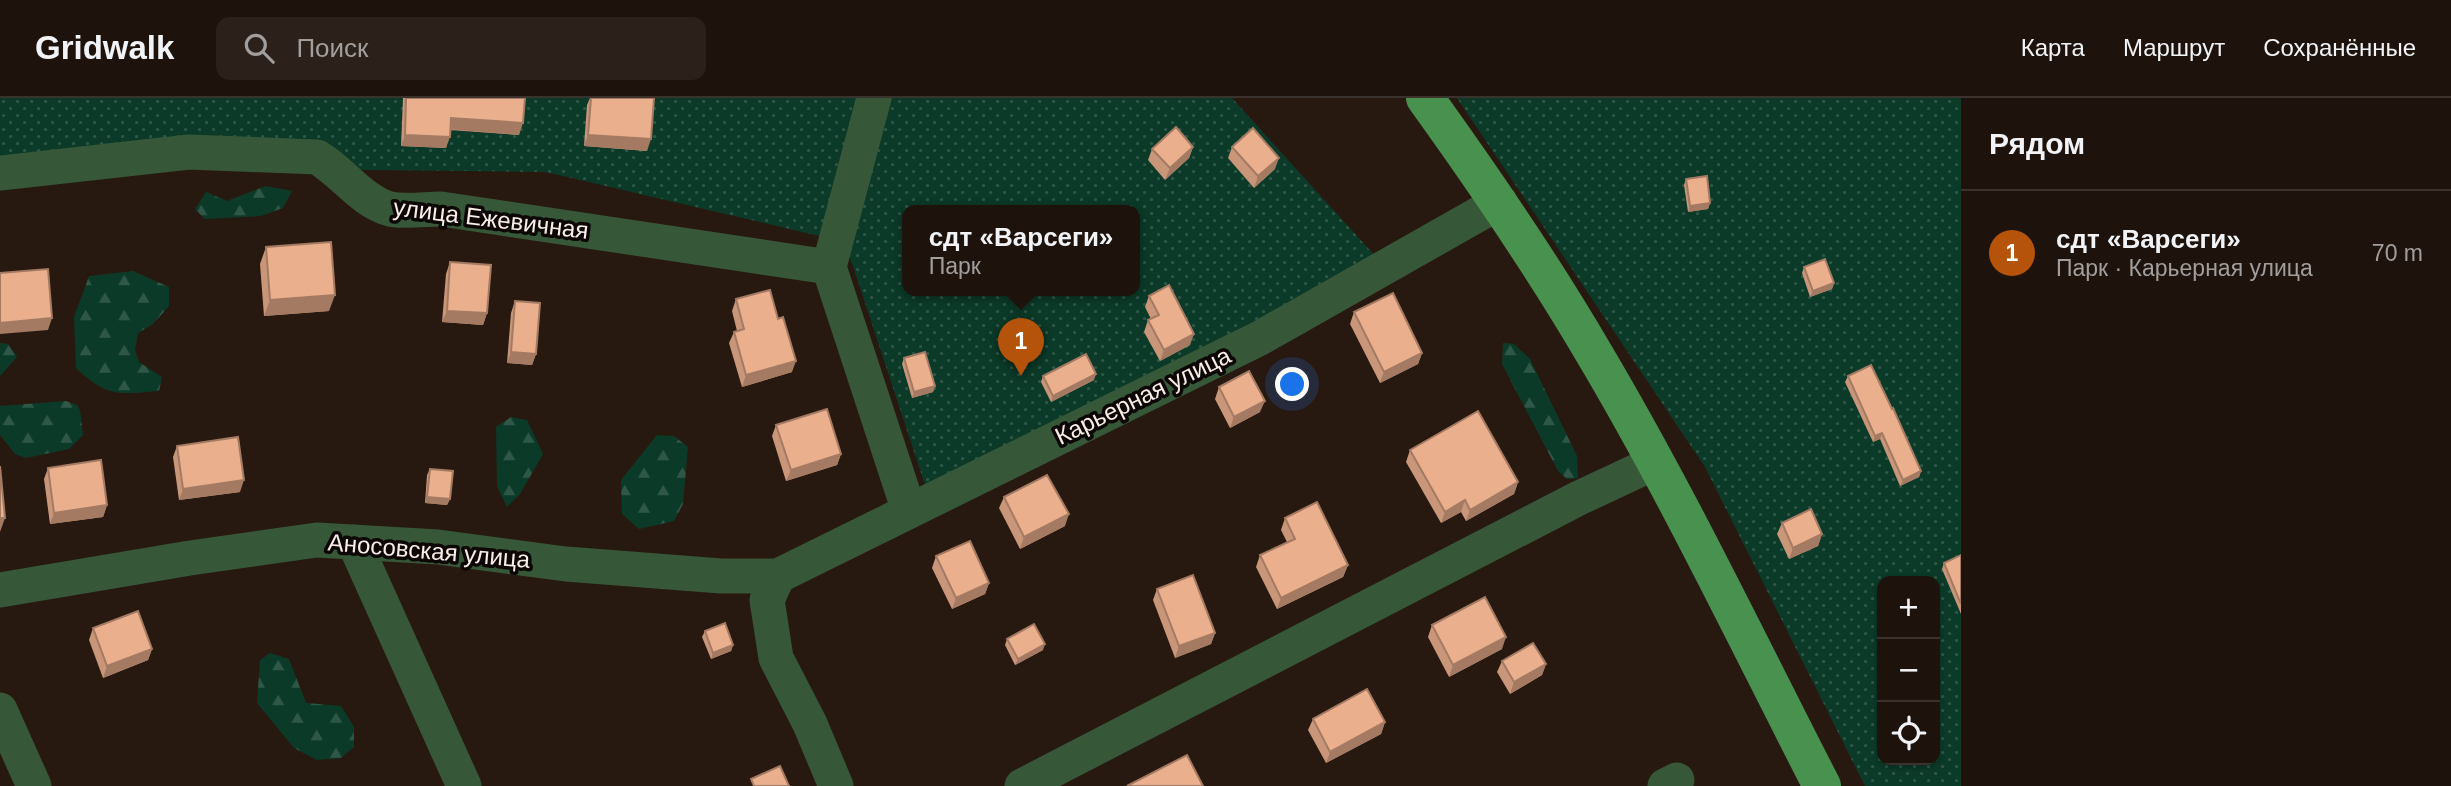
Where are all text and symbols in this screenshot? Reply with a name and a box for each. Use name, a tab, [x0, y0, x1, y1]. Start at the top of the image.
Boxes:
search box	[216, 17, 706, 80]
text: Gridwalk	[35, 29, 174, 66]
icon: search	[240, 29, 278, 67]
text: Поиск	[296, 33, 368, 63]
text: Карта	[2021, 34, 2085, 61]
text: Маршрут	[2123, 34, 2225, 61]
text: Сохранённые	[2263, 34, 2416, 61]
text: Рядом	[1989, 127, 2085, 160]
street label: улица Ежевичная	[392, 193, 590, 244]
popup	[902, 205, 1140, 296]
text: сдт «Варсеги»	[929, 222, 1113, 252]
text: сдт «Варсеги»	[2056, 224, 2241, 254]
text: 1	[2006, 240, 2018, 266]
text: 70 m	[2372, 240, 2423, 266]
text: Парк	[929, 253, 981, 279]
text: Парк · Карьерная улица	[2056, 255, 2313, 281]
pin: 1	[998, 318, 1044, 376]
street label: Карьерная улица	[1051, 341, 1236, 450]
your location	[1275, 367, 1309, 401]
street label: Аносовская улица	[327, 528, 532, 573]
map controls	[1877, 576, 1940, 765]
button: +	[1877, 576, 1940, 639]
button: −	[1877, 639, 1940, 702]
button: locate	[1877, 702, 1940, 765]

